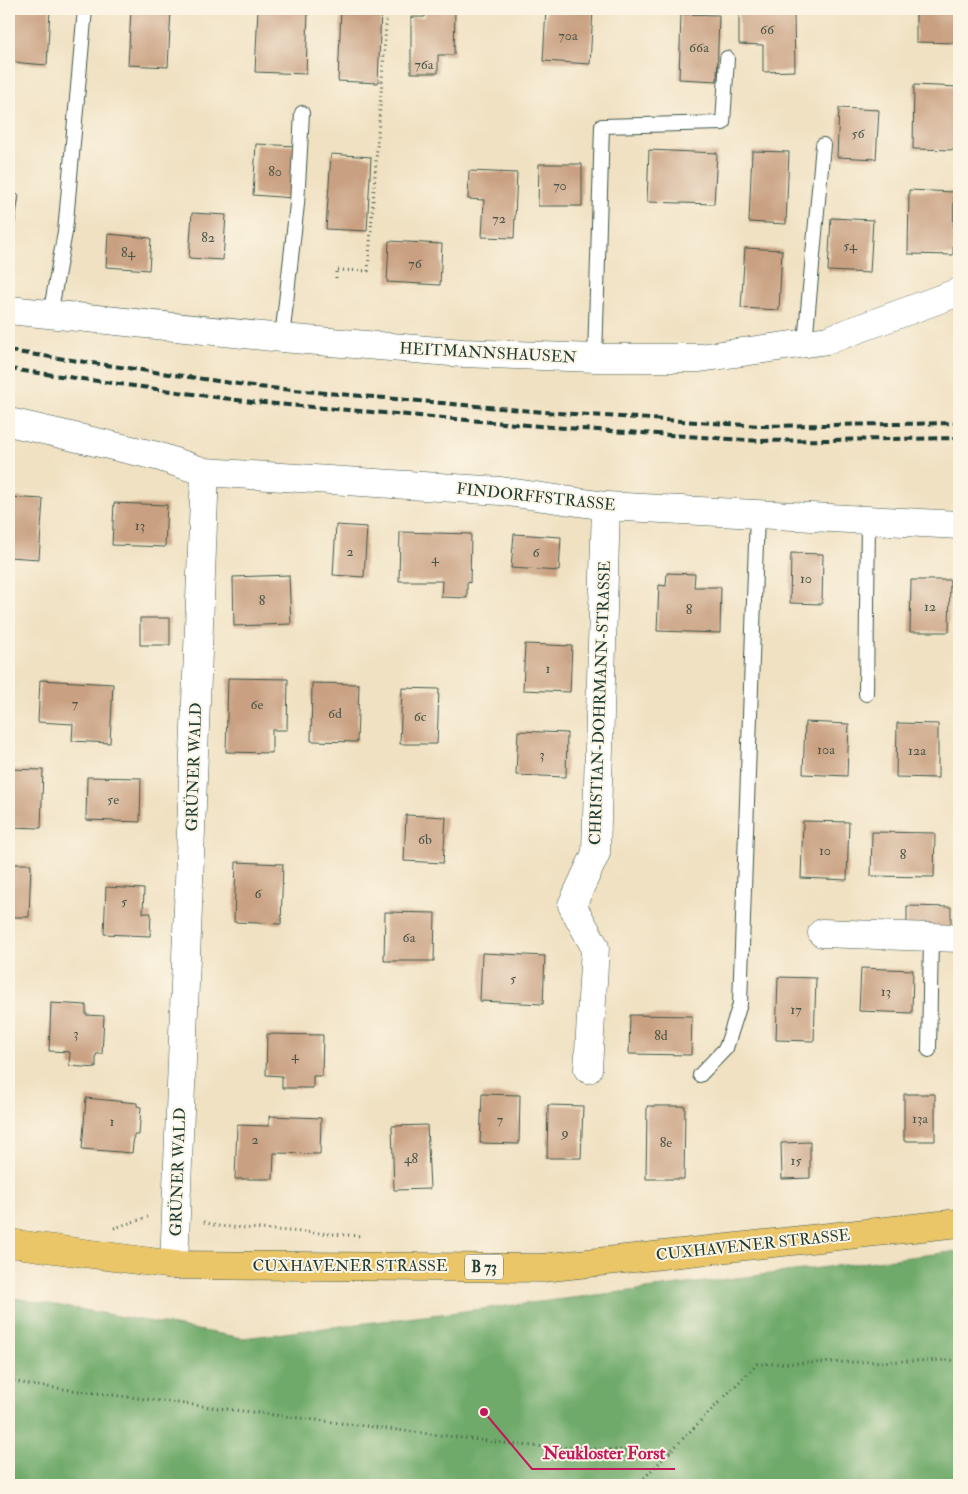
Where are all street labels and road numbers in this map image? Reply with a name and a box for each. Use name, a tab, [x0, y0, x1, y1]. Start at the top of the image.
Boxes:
street label: HEITMANNSHAUSEN	[399, 338, 578, 368]
street label: FINDORFFSTRASSE	[455, 479, 617, 515]
street label: CHRISTIAN-DOHRMANN-STRASSE	[585, 560, 615, 846]
street label: GRÜNER WALD	[182, 702, 206, 832]
street label: GRÜNER WALD	[166, 1107, 190, 1237]
street label: CUXHAVENER STRASSE	[655, 1225, 851, 1265]
road number: B 73	[465, 1254, 503, 1280]
street label: CUXHAVENER STRASSE	[252, 1256, 448, 1276]

